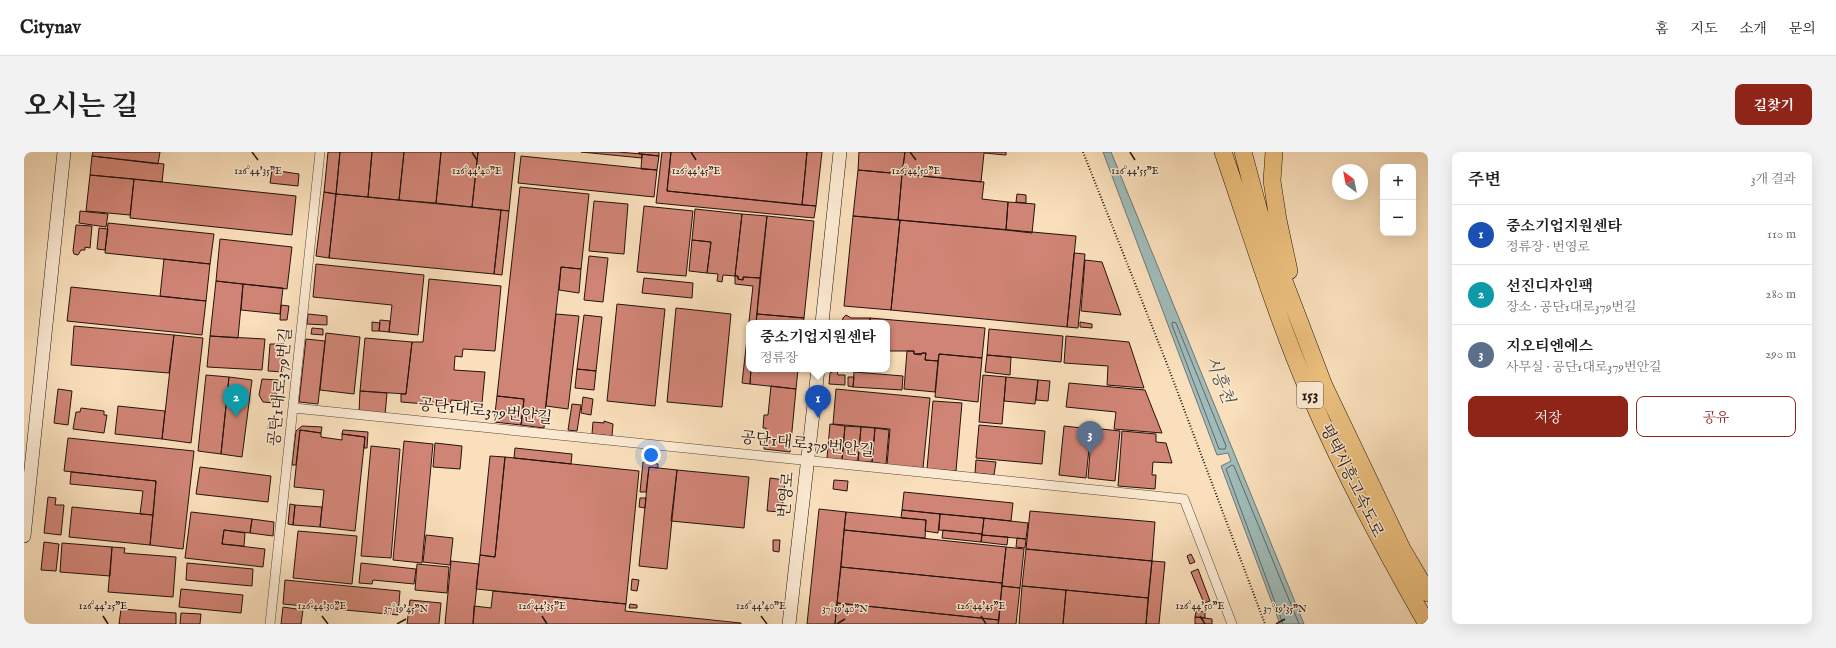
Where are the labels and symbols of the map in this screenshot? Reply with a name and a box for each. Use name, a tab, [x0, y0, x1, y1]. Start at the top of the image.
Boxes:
north arrow	[1332, 164, 1368, 200]
text: 126°44'35"E	[234, 165, 282, 178]
text: 126°44'40"E	[452, 165, 502, 178]
text: 126°44'45"E	[672, 165, 720, 178]
text: 126°44'50"E	[892, 165, 940, 178]
text: 126°44'55"E	[1111, 165, 1159, 178]
street label: 공단1대로379번길	[265, 327, 297, 447]
water label: 시흥천	[1200, 353, 1239, 408]
road number: 153	[1297, 382, 1323, 408]
pin: 2	[223, 384, 249, 417]
pin: 1	[805, 385, 831, 418]
street label: 공단1대로379번안길	[417, 395, 553, 429]
pin: 3	[1077, 421, 1103, 454]
street label: 평택시흥고속도로	[1315, 421, 1387, 541]
street label: 공단1대로379번안길	[739, 428, 875, 462]
your location	[641, 445, 661, 465]
street label: 번영로	[775, 470, 799, 519]
text: 126°44'25"E	[79, 600, 127, 613]
text: 126°44'30"E	[298, 600, 347, 613]
text: 126°44'35"E	[518, 600, 566, 613]
text: 126°44'40"E	[736, 600, 786, 613]
text: 126°44'45"E	[957, 600, 1005, 613]
text: 126°44'50"E	[1176, 600, 1224, 613]
text: 37°19'45"N	[384, 603, 429, 616]
text: 37°19'40"N	[822, 603, 868, 616]
text: 37°19'35"N	[1263, 603, 1307, 616]

